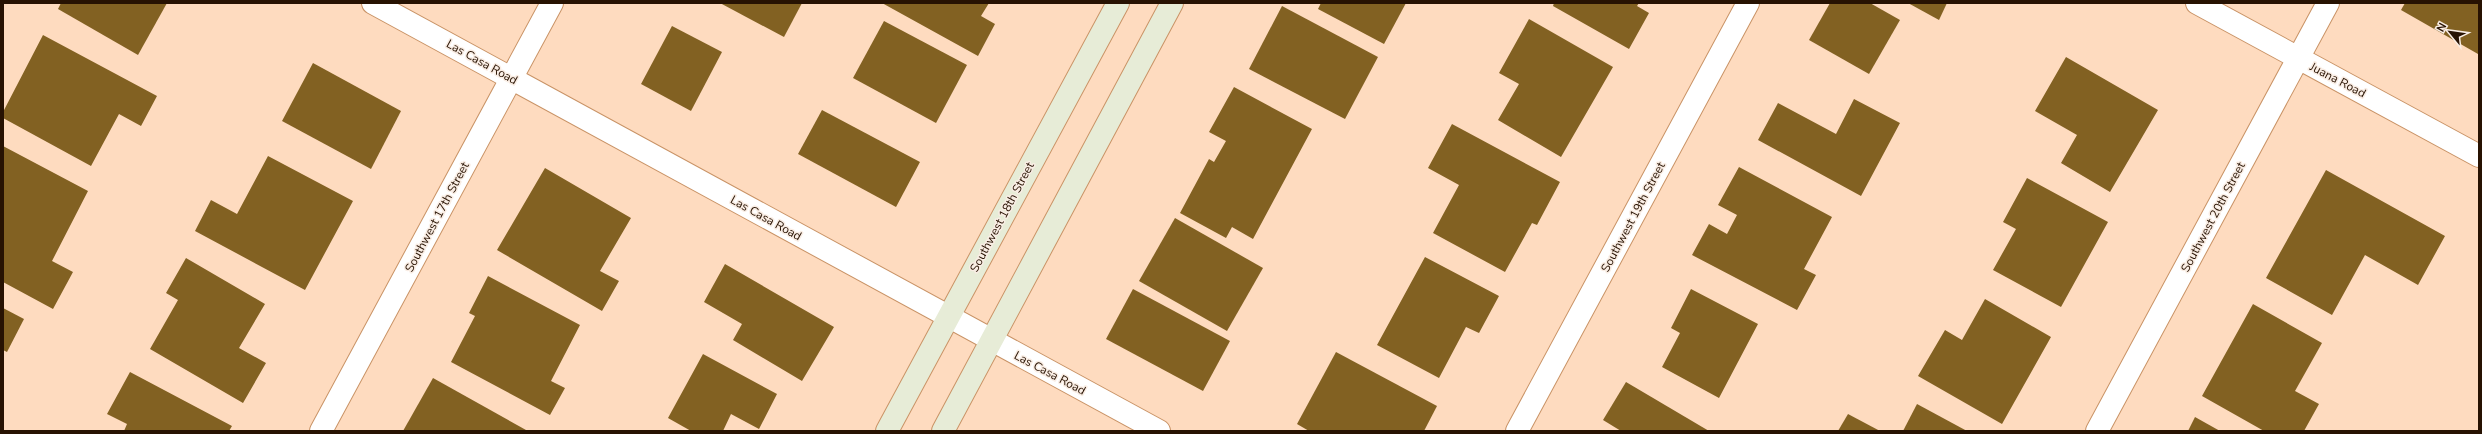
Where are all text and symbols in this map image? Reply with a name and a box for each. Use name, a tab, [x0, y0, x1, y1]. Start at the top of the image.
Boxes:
north arrow	[2430, 12, 2470, 52]
text: N	[2433, 20, 2450, 35]
street label: Las Casa Road	[444, 36, 520, 88]
street label: Juana Road	[2306, 58, 2369, 101]
street label: Southwest 17th Street	[401, 159, 473, 275]
street label: Southwest 18th Street	[966, 159, 1038, 275]
street label: Southwest 19th Street	[1597, 159, 1669, 275]
street label: Southwest 20th Street	[2177, 159, 2249, 275]
street label: Las Casa Road	[728, 192, 804, 244]
street label: Las Casa Road	[1011, 347, 1089, 399]

